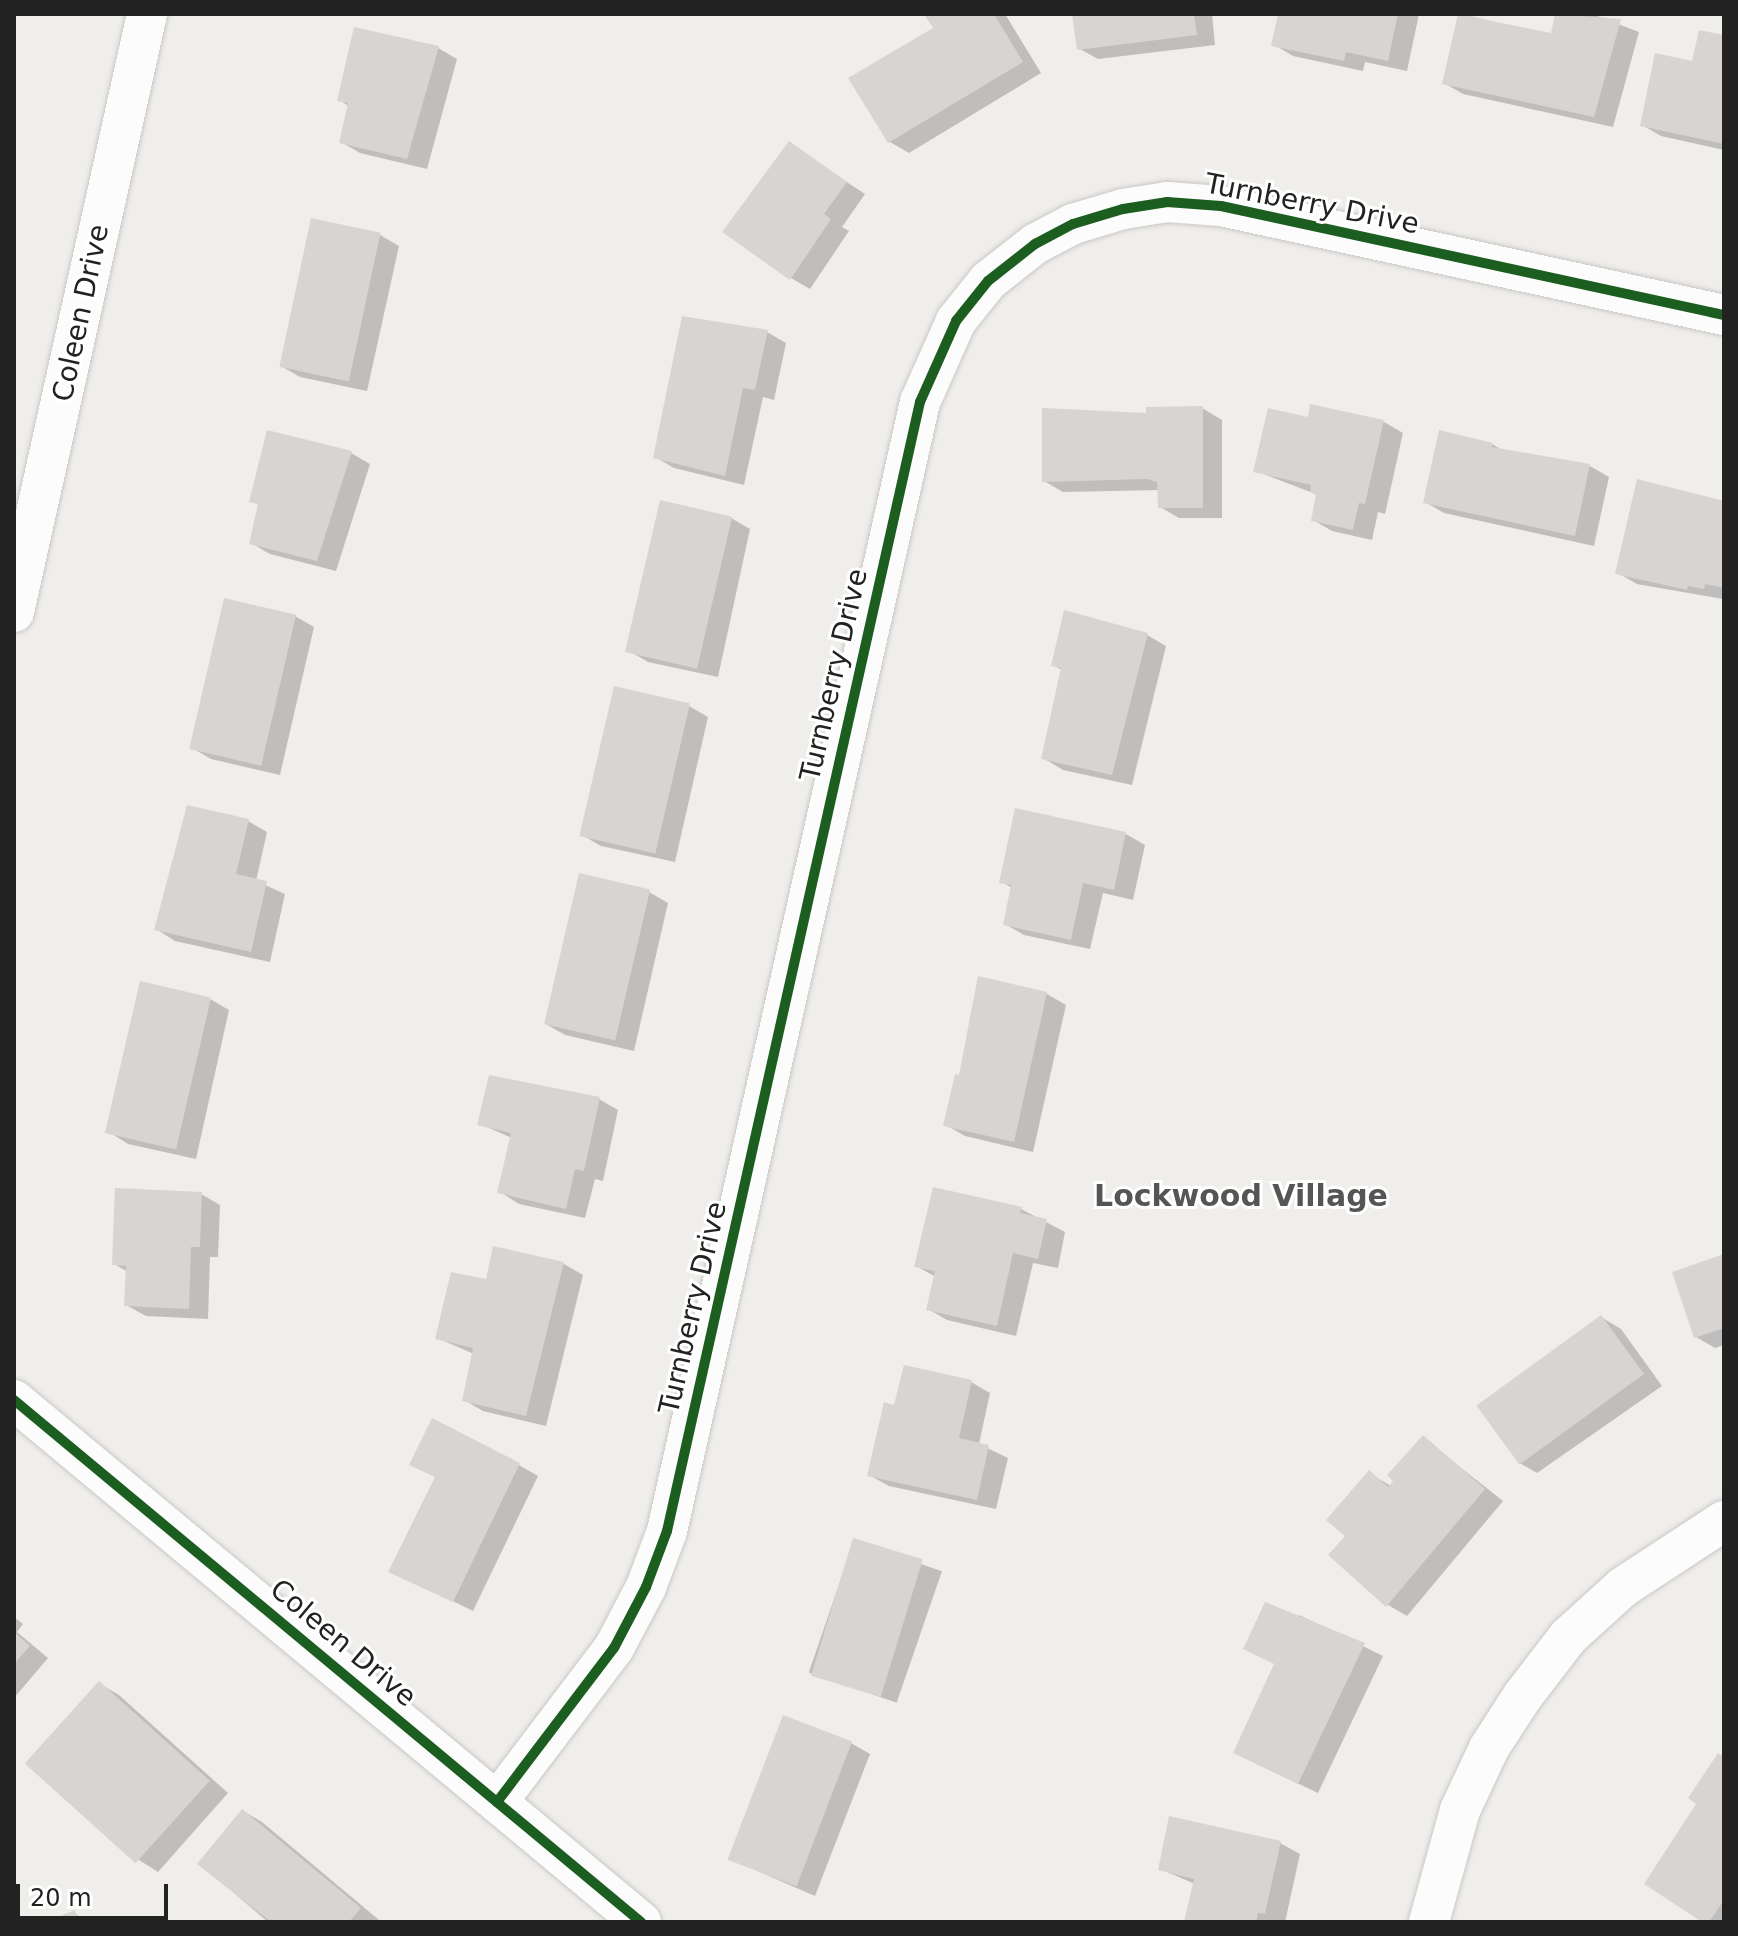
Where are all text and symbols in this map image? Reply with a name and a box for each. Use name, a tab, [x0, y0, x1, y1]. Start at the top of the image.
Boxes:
street label: Turnberry Drive	[1202, 167, 1422, 241]
street label: Coleen Drive	[46, 221, 116, 405]
street label: Turnberry Drive	[793, 565, 875, 785]
district label: Lockwood Village	[1094, 1178, 1388, 1214]
street label: Turnberry Drive	[652, 1198, 734, 1418]
street label: Coleen Drive	[263, 1572, 423, 1714]
scale bar	[20, 1868, 172, 1918]
text: 20 m	[30, 1884, 92, 1912]

